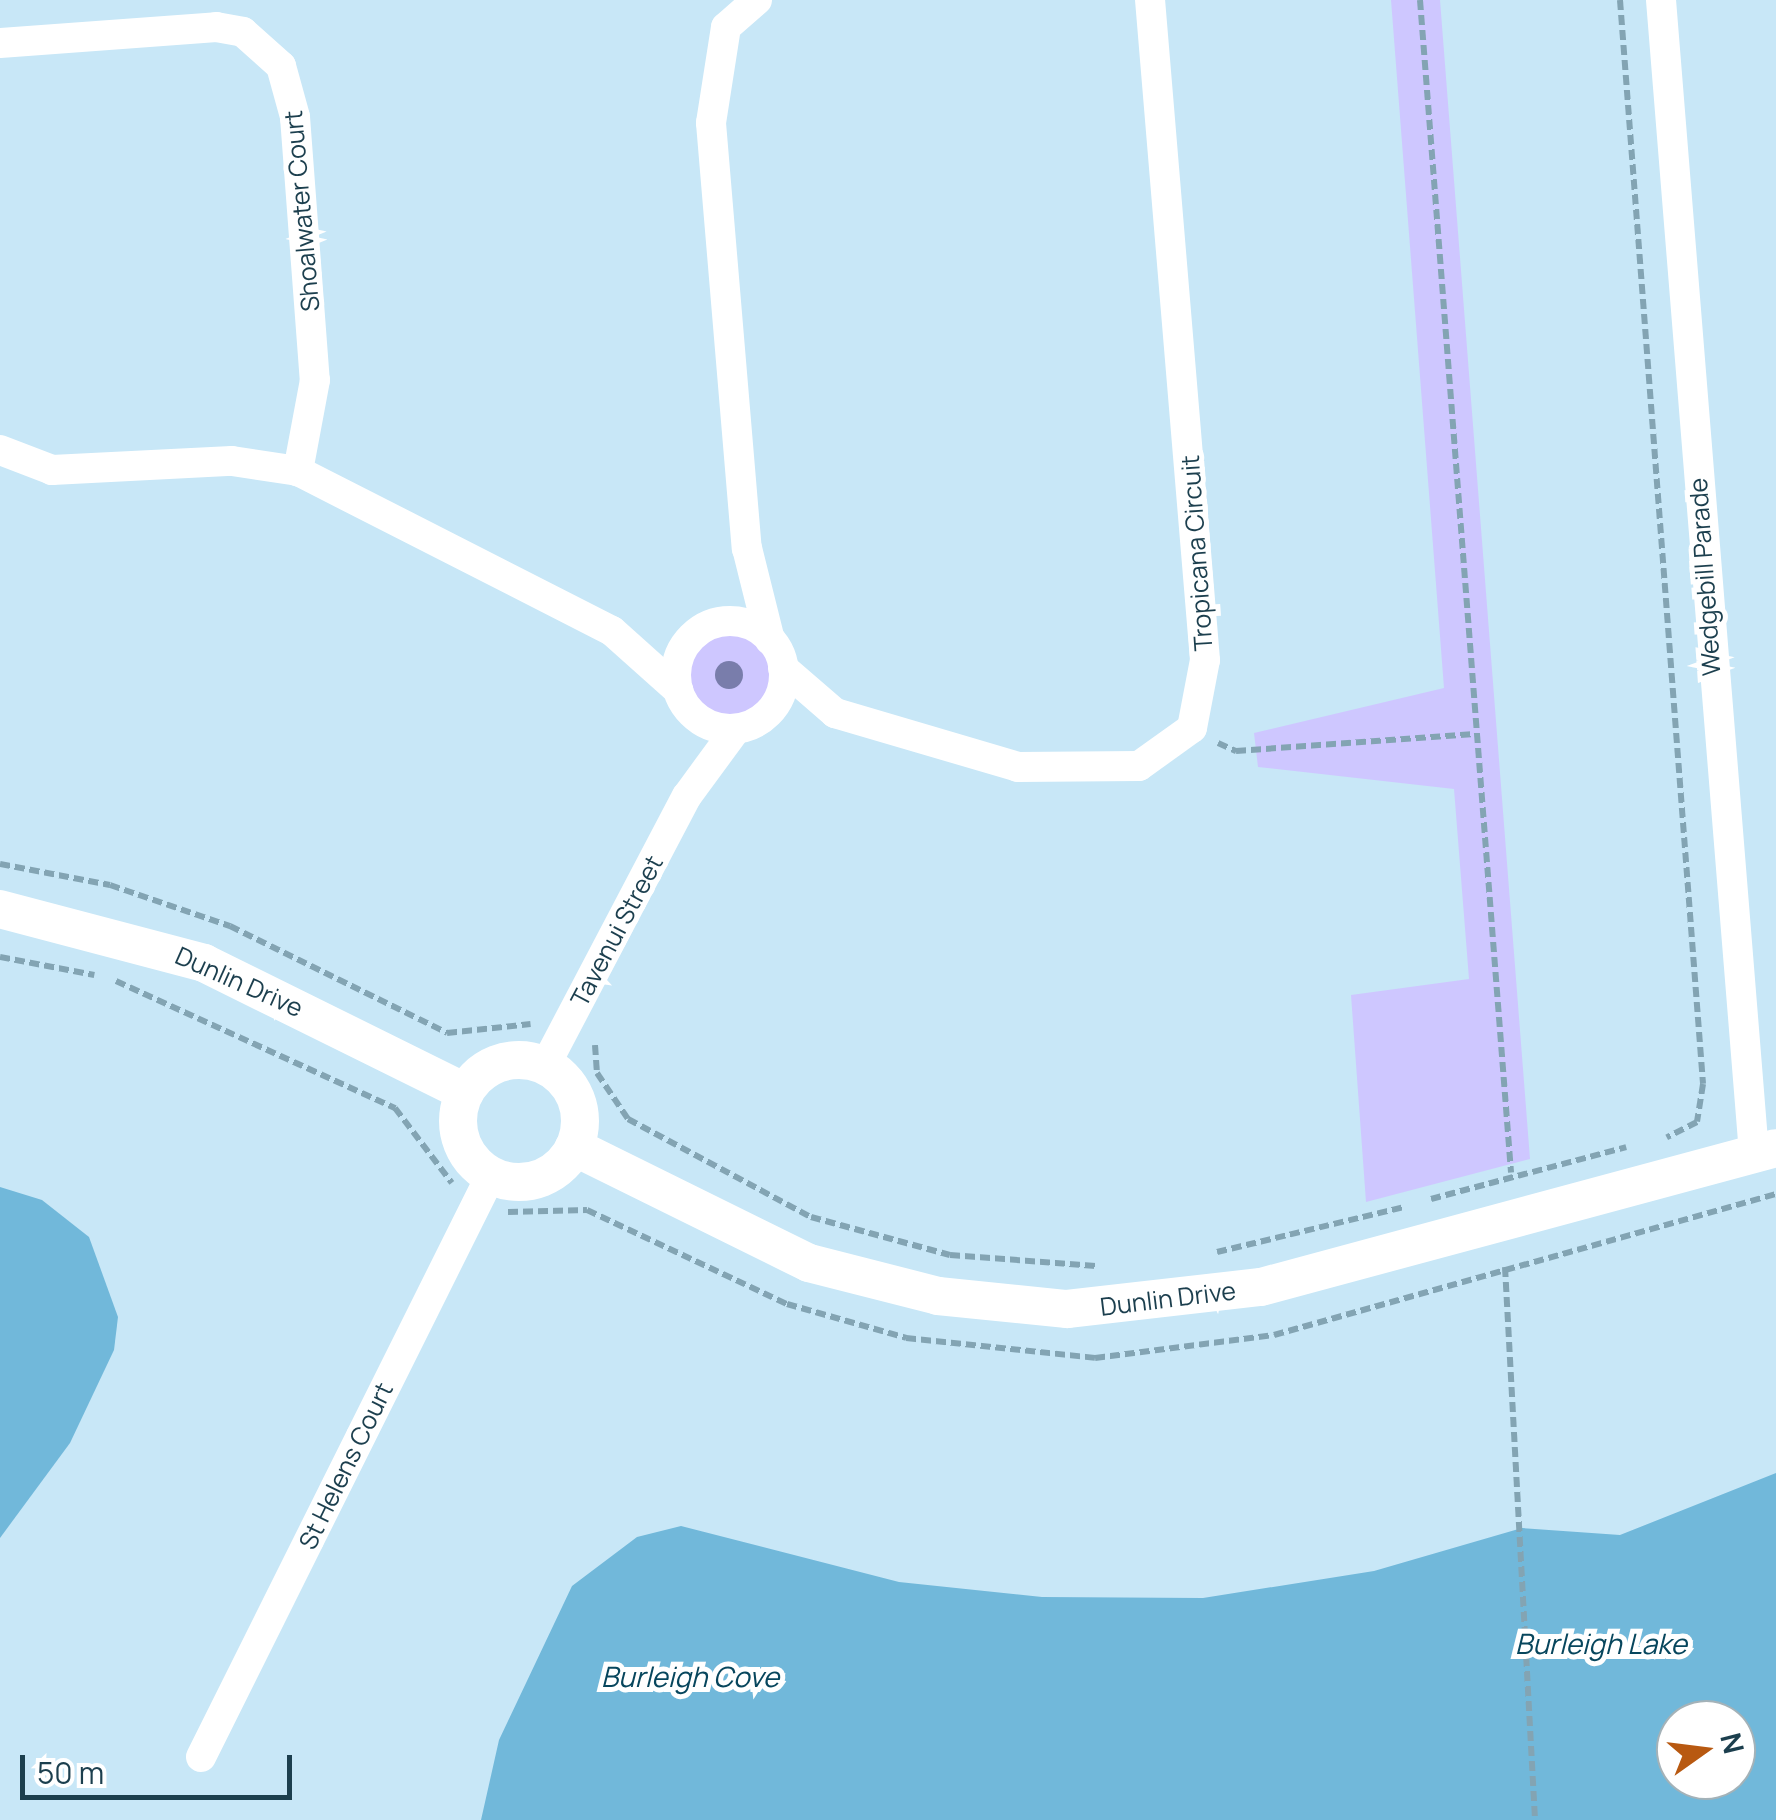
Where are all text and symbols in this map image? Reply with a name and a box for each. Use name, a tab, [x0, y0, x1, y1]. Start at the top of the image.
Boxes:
street label: Shoalwater Court	[278, 109, 326, 313]
street label: Tropicana Circuit	[1175, 454, 1219, 652]
street label: Wedgebill Parade	[1683, 477, 1727, 677]
street label: Tavenui Street	[565, 850, 669, 1012]
street label: Dunlin Drive	[171, 941, 307, 1023]
street label: Dunlin Drive	[1098, 1276, 1238, 1322]
street label: St Helens Court	[293, 1378, 399, 1554]
water label: Burleigh Lake	[1515, 1626, 1687, 1660]
water label: Burleigh Cove	[601, 1659, 779, 1693]
north arrow	[1656, 1700, 1756, 1800]
text: N	[1712, 1729, 1754, 1758]
scale bar	[25, 1735, 298, 1797]
text: 50 m	[37, 1752, 104, 1793]

